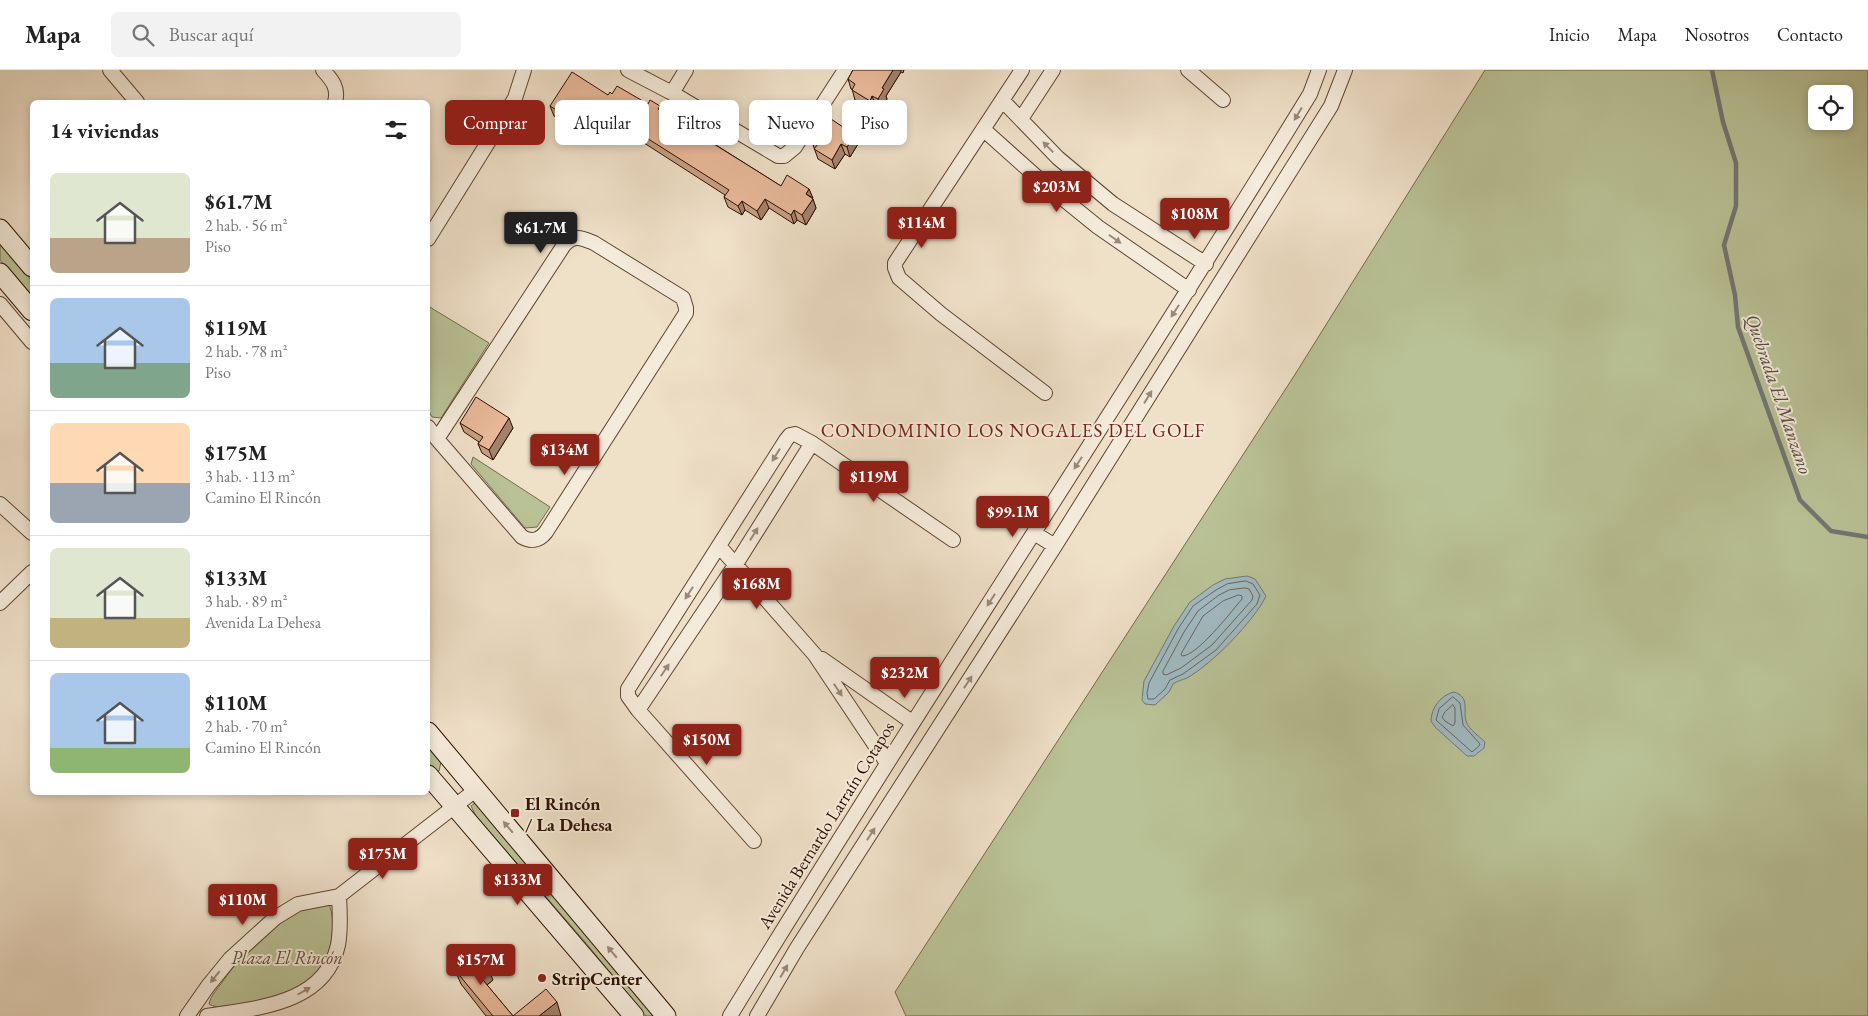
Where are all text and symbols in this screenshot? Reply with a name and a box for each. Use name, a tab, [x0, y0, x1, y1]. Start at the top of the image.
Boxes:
search box	[111, 12, 461, 57]
text: Mapa	[25, 19, 81, 50]
icon: search	[129, 21, 157, 49]
text: Buscar aquí	[169, 22, 253, 47]
text: Inicio	[1549, 23, 1590, 46]
text: Mapa	[1618, 23, 1657, 46]
text: Nosotros	[1685, 23, 1749, 46]
text: Contacto	[1777, 23, 1843, 46]
map controls	[1808, 85, 1853, 130]
button: locate	[1808, 85, 1853, 130]
chip: Comprar	[445, 100, 545, 145]
chip: Alquilar	[555, 100, 649, 145]
chip: Filtros	[659, 100, 739, 145]
chip: Nuevo	[749, 100, 832, 145]
chip: Piso	[842, 100, 907, 145]
one-way arrow	[1293, 107, 1303, 120]
icon: filters	[382, 116, 410, 144]
text: 14 viviendas	[50, 117, 159, 144]
one-way arrow	[1042, 141, 1054, 153]
pin: $203M	[1022, 170, 1092, 213]
text: $203M	[1033, 176, 1081, 197]
text: $61.7M	[205, 188, 272, 215]
icon: home	[90, 193, 150, 253]
pin: $108M	[1160, 198, 1230, 240]
text: $108M	[1171, 203, 1219, 224]
pin: $114M	[887, 206, 957, 249]
pin: $61.7M	[500, 212, 582, 254]
text: $114M	[898, 212, 946, 233]
text: 2 hab. · 56 m²	[205, 215, 287, 236]
text: $61.7M	[515, 217, 567, 238]
one-way arrow	[1108, 234, 1121, 244]
text: Piso	[205, 236, 231, 257]
one-way arrow	[1171, 304, 1180, 318]
water label: Quebrada El Manzano	[1740, 311, 1818, 477]
text: $119M	[205, 314, 267, 341]
icon: home	[90, 318, 150, 378]
text: 2 hab. · 78 m²	[205, 341, 287, 362]
text: Piso	[205, 362, 231, 383]
one-way arrow	[1144, 391, 1153, 404]
district label: CONDOMINIO LOS NOGALES DEL GOLF	[821, 418, 1205, 443]
pin: $134M	[530, 434, 600, 476]
text: $175M	[205, 439, 267, 466]
text: $134M	[541, 439, 589, 460]
icon: home	[90, 443, 150, 503]
one-way arrow	[771, 449, 781, 462]
one-way arrow	[1074, 456, 1083, 469]
pin: $119M	[839, 460, 909, 503]
text: 3 hab. · 113 m²	[205, 466, 295, 487]
text: $119M	[850, 466, 898, 487]
text: Camino El Rincón	[205, 487, 321, 508]
pin: $99.1M	[972, 496, 1054, 538]
text: $99.1M	[987, 501, 1039, 522]
one-way arrow	[750, 528, 759, 541]
text: $133M	[205, 564, 267, 591]
icon: home	[90, 568, 150, 628]
pin: $168M	[722, 568, 792, 610]
text: $168M	[733, 573, 781, 594]
one-way arrow	[685, 586, 694, 599]
text: 3 hab. · 89 m²	[205, 591, 287, 612]
one-way arrow	[986, 593, 996, 606]
text: Avenida La Dehesa	[205, 612, 321, 633]
pin: $232M	[870, 656, 940, 699]
text: $232M	[881, 662, 929, 683]
one-way arrow	[660, 663, 670, 676]
one-way arrow	[963, 676, 973, 689]
one-way arrow	[834, 683, 843, 697]
text: $110M	[205, 689, 267, 716]
icon: home	[90, 693, 150, 753]
text: 2 hab. · 70 m²	[205, 716, 287, 737]
street label: Avenida Bernardo Larraín Cotapos	[752, 717, 900, 934]
pin: $150M	[672, 724, 742, 766]
text: $150M	[683, 729, 731, 750]
text: Camino El Rincón	[205, 737, 321, 758]
place label: El Rincón / La Dehesa	[525, 792, 613, 836]
marker: El Rincón / La Dehesa	[509, 807, 521, 819]
one-way arrow	[503, 821, 514, 834]
one-way arrow	[866, 827, 876, 840]
pin: $175M	[348, 838, 418, 880]
text: $175M	[359, 843, 407, 864]
pin: $133M	[483, 864, 553, 906]
text: $133M	[494, 869, 542, 890]
pin: $110M	[208, 884, 278, 926]
text: $110M	[219, 889, 267, 910]
pin: $157M	[446, 944, 516, 986]
one-way arrow	[607, 945, 618, 958]
park label: Plaza El Rincón	[231, 946, 343, 969]
text: $157M	[457, 949, 505, 970]
one-way arrow	[779, 964, 788, 977]
place label: StripCenter	[552, 967, 643, 990]
one-way arrow	[210, 970, 221, 983]
marker: StripCenter	[536, 972, 548, 984]
one-way arrow	[297, 987, 310, 996]

